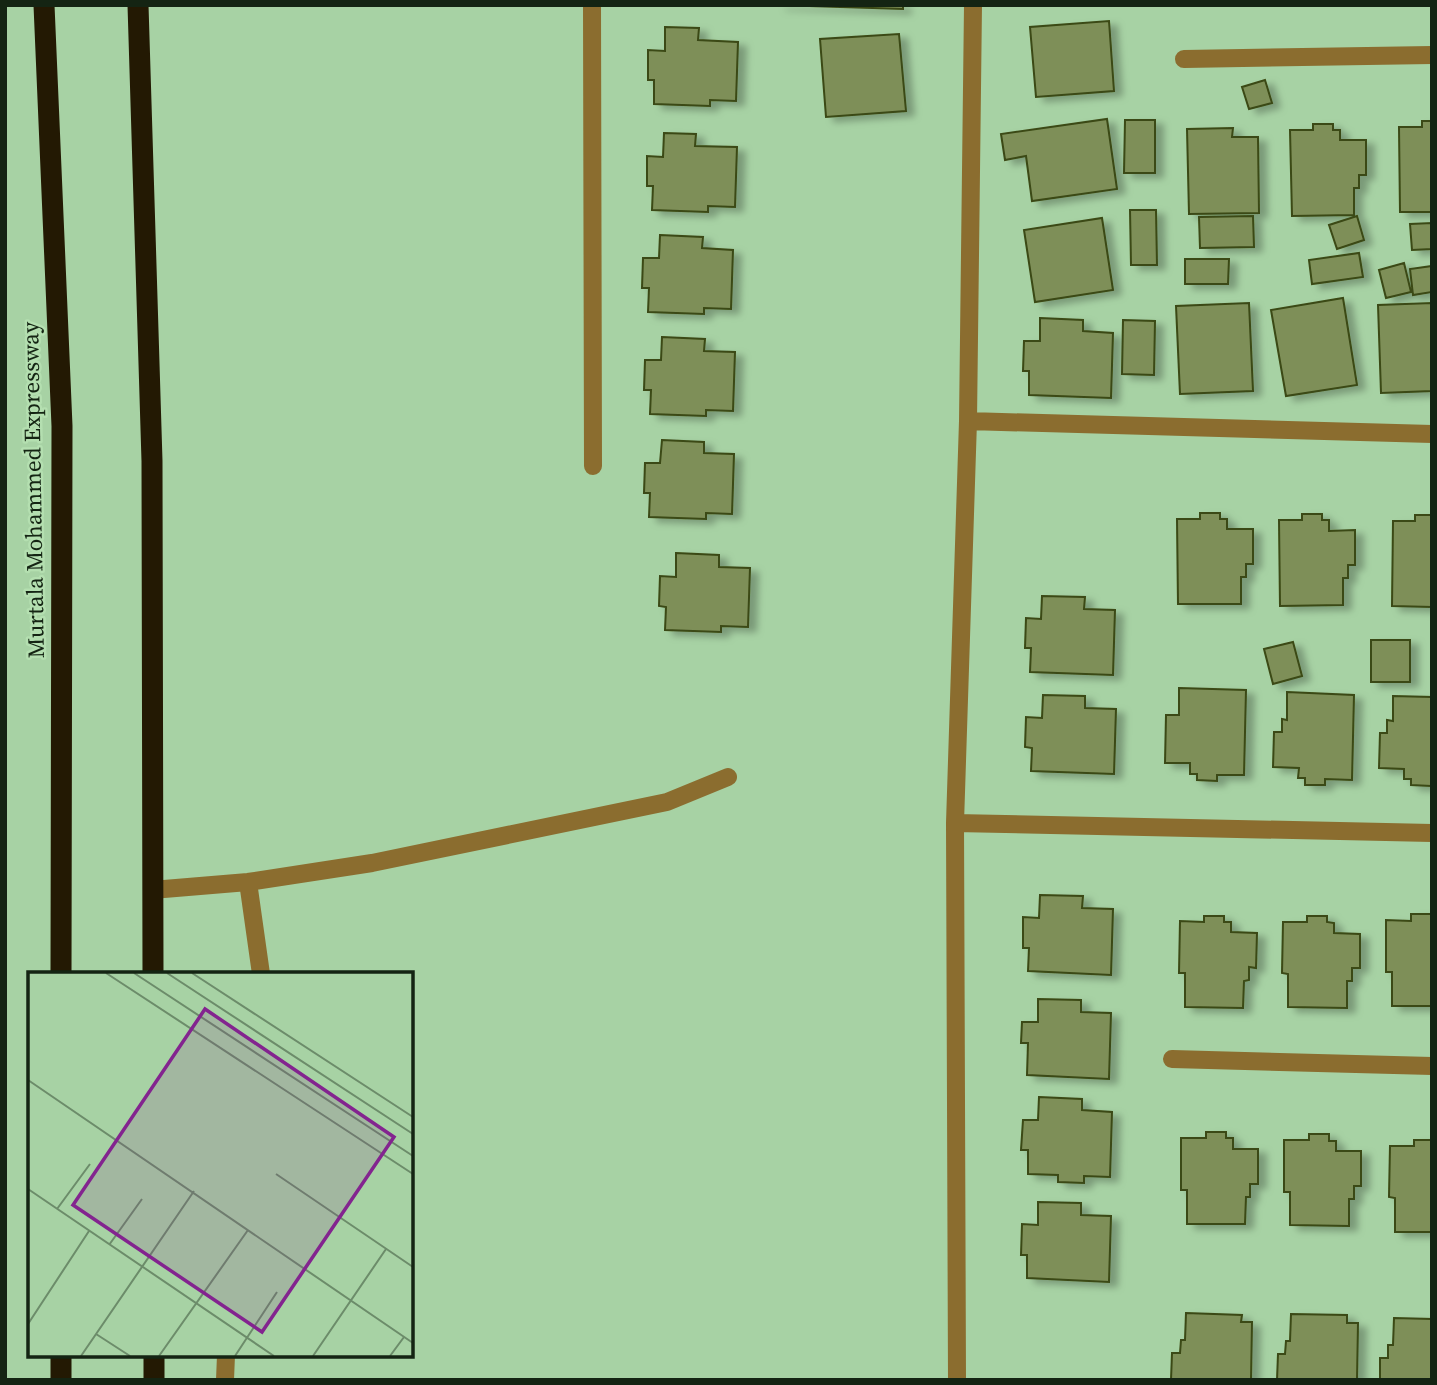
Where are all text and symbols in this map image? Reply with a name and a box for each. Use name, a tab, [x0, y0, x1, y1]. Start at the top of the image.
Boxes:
street label: Murtala Mohammed Expressway	[14, 321, 52, 659]
inset map	[28, 972, 413, 1357]

